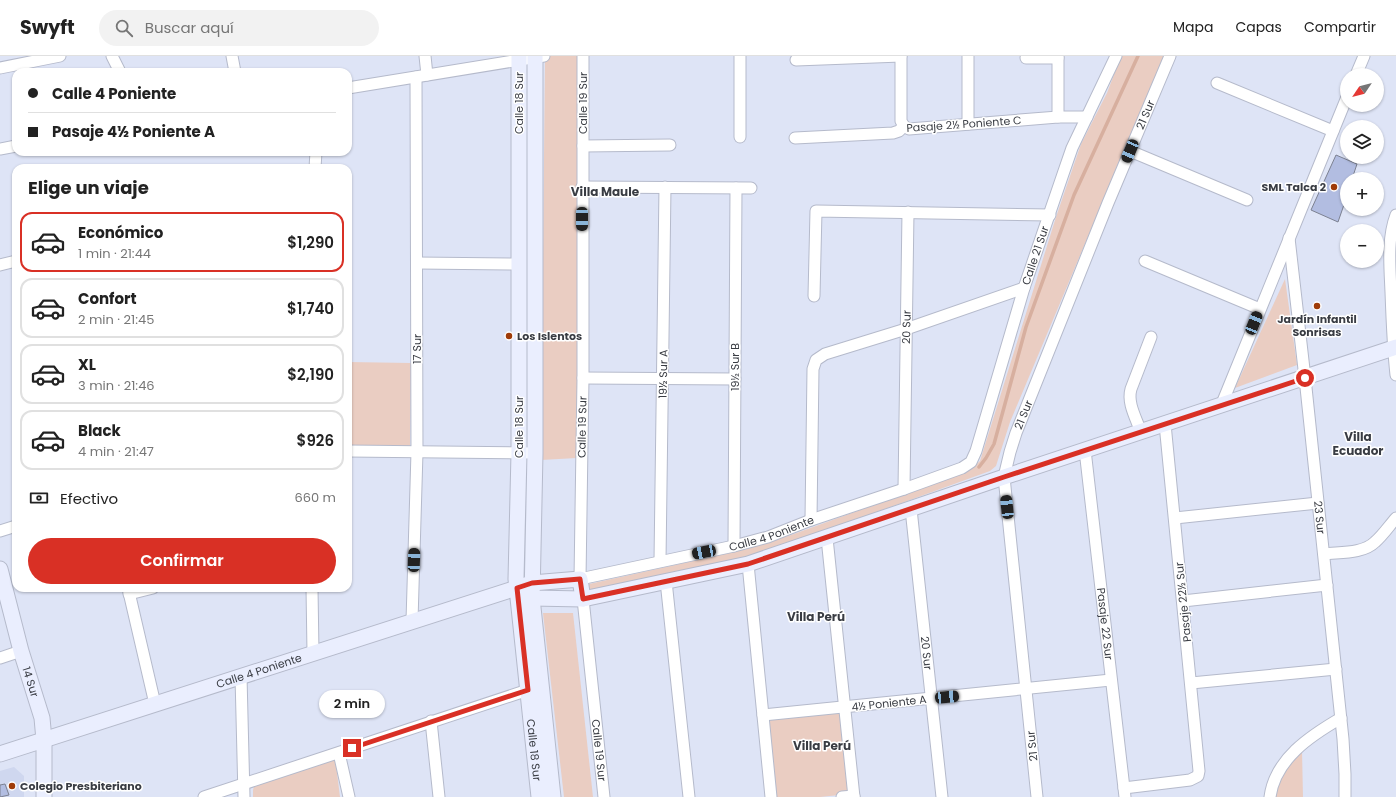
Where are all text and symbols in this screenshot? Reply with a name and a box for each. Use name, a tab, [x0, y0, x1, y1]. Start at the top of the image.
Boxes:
search box	[99, 10, 379, 46]
text: Swyft	[20, 14, 75, 41]
icon: search	[113, 17, 135, 39]
text: Buscar aquí	[145, 17, 234, 38]
text: Mapa	[1173, 17, 1213, 37]
text: Capas	[1235, 17, 1282, 37]
text: Compartir	[1304, 17, 1376, 37]
north arrow	[1340, 68, 1384, 112]
map controls	[1340, 68, 1384, 268]
street label: Calle 18 Sur	[511, 72, 527, 134]
street label: Calle 19 Sur	[575, 72, 591, 134]
text: Calle 4 Poniente	[52, 83, 176, 104]
street label: 21 Sur	[1132, 97, 1159, 132]
street label: Pasaje 2½ Poniente C	[906, 112, 1022, 136]
button: layers	[1340, 120, 1384, 164]
text: Pasaje 4½ Poniente A	[52, 121, 215, 142]
car	[1120, 138, 1140, 164]
button: +	[1340, 172, 1384, 216]
text: Elige un viaje	[28, 175, 149, 200]
place label: SML Talca 2	[1262, 179, 1326, 195]
marker: SML Talca 2	[1329, 182, 1339, 192]
district label: Villa Maule	[571, 183, 640, 200]
car	[576, 207, 588, 231]
text: Económico	[78, 222, 163, 243]
icon: car	[30, 224, 66, 260]
street label: Calle 21 Sur	[1018, 224, 1053, 287]
button: −	[1340, 224, 1384, 268]
text: $1,290	[287, 232, 334, 253]
text: 1 min · 21:44	[78, 244, 151, 263]
text: Confort	[78, 288, 137, 309]
icon: car	[30, 290, 66, 326]
text: $1,740	[287, 298, 334, 319]
marker: Jardín Infantil Sonrisas	[1312, 301, 1322, 311]
text: 2 min · 21:45	[78, 310, 154, 329]
street label: 20 Sur	[898, 310, 915, 344]
car	[1244, 310, 1264, 336]
place label: Jardín Infantil Sonrisas	[1277, 311, 1357, 340]
place label: Los Islentos	[517, 328, 582, 344]
marker: Los Islentos	[504, 331, 514, 341]
street label: 17 Sur	[409, 334, 425, 364]
street label: 19½ Sur B	[727, 343, 743, 391]
street label: 19½ Sur A	[655, 349, 671, 399]
text: XL	[78, 354, 96, 375]
icon: car	[30, 356, 66, 392]
text: $2,190	[287, 364, 334, 385]
route start	[1296, 369, 1314, 387]
text: 3 min · 21:46	[78, 376, 155, 395]
street label: Calle 18 Sur	[511, 396, 527, 458]
street label: Calle 19 Sur	[573, 396, 591, 458]
street label: 21 Sur	[1010, 398, 1036, 432]
text: Black	[78, 420, 121, 441]
icon: car	[30, 422, 66, 458]
district label: Villa Ecuador	[1333, 428, 1383, 459]
text: $926	[297, 430, 334, 451]
text: 4 min · 21:47	[78, 442, 154, 461]
icon: cash	[28, 487, 50, 509]
text: Efectivo	[60, 488, 118, 509]
text: 660 m	[294, 488, 336, 507]
car	[1000, 494, 1014, 520]
street label: 23 Sur	[1310, 500, 1329, 535]
street label: Calle 4 Poniente	[727, 512, 816, 555]
button: Confirmar	[28, 538, 336, 584]
car	[691, 544, 717, 560]
car	[408, 548, 420, 572]
street label: Pasaje 22½ Sur	[1171, 561, 1195, 643]
street label: Pasaje 22 Sur	[1093, 587, 1117, 661]
district label: Villa Perú	[787, 608, 845, 625]
street label: 20 Sur	[917, 636, 936, 671]
street label: Calle 4 Poniente	[214, 649, 304, 692]
street label: 14 Sur	[18, 665, 43, 699]
callout: 2 min	[319, 690, 385, 718]
car	[935, 690, 959, 704]
street label: 4½ Poniente A	[851, 691, 928, 715]
text: 2 min	[334, 694, 370, 713]
street label: Calle 18 Sur	[523, 718, 545, 782]
street label: Calle 19 Sur	[588, 718, 610, 782]
street label: 21 Sur	[1022, 730, 1042, 762]
district label: Villa Perú	[793, 737, 851, 754]
route end	[343, 739, 361, 757]
place label: Colegio Presbiteriano	[20, 778, 142, 794]
marker: Colegio Presbiteriano	[7, 781, 17, 791]

